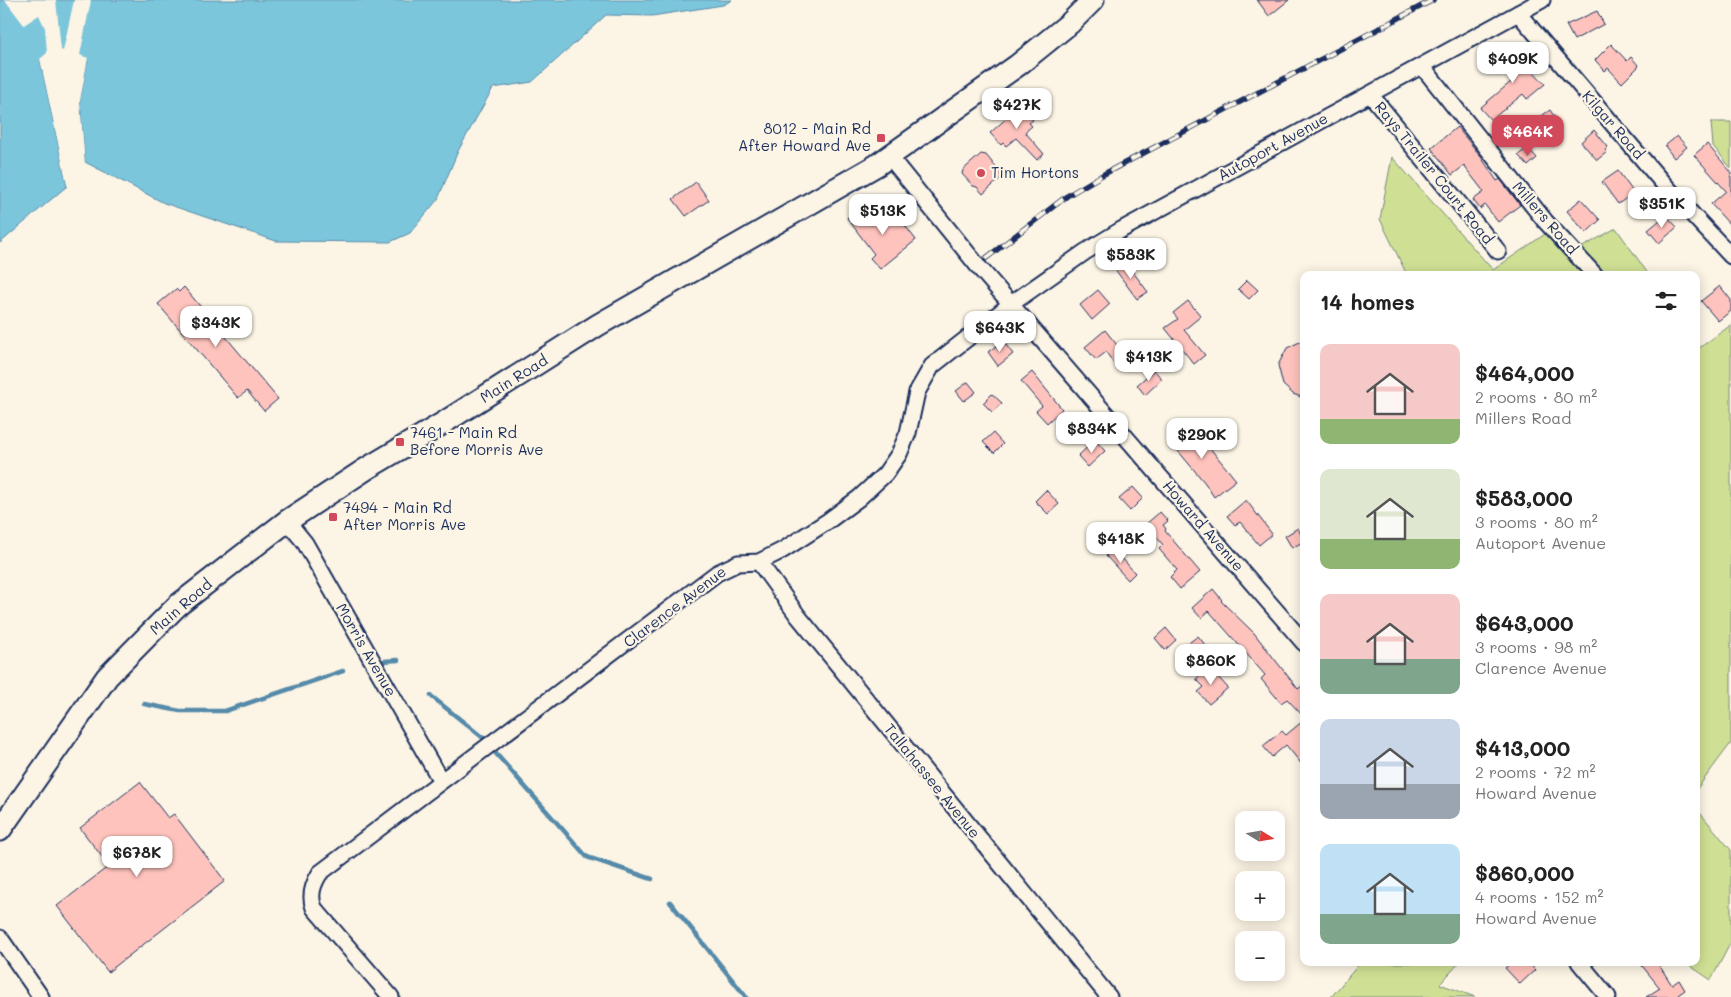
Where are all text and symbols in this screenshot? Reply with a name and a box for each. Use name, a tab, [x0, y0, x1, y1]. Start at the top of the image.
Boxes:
pin: $409K	[1478, 42, 1548, 84]
text: $409K	[1488, 47, 1538, 68]
street label: Kilgar Road	[1578, 86, 1649, 163]
pin: $427K	[982, 88, 1052, 130]
text: $427K	[993, 93, 1041, 114]
street label: Rays Trailer Court Road	[1371, 97, 1499, 248]
street label: Autoport Avenue	[1214, 108, 1331, 185]
pin: $464K	[1493, 114, 1563, 157]
place label: 8012 - Main Rd After Howard Ave	[738, 118, 871, 155]
text: $464K	[1503, 120, 1553, 141]
marker: 8012 - Main Rd After Howard Ave	[875, 132, 887, 144]
place label: Tim Hortons	[991, 162, 1079, 182]
marker: Tim Hortons	[975, 167, 987, 179]
street label: Millers Road	[1509, 177, 1583, 258]
pin: $351K	[1627, 186, 1697, 229]
text: $351K	[1639, 192, 1685, 213]
pin: $513K	[848, 194, 918, 236]
text: $513K	[860, 199, 906, 220]
pin: $583K	[1096, 238, 1166, 280]
text: $583K	[1106, 243, 1156, 264]
icon: filters	[1652, 287, 1680, 315]
text: 14 homes	[1320, 288, 1415, 315]
pin: $343K	[181, 306, 251, 348]
pin: $643K	[965, 310, 1035, 353]
text: $343K	[191, 311, 241, 332]
text: $643K	[975, 316, 1025, 337]
pin: $413K	[1114, 340, 1184, 382]
text: $413K	[1125, 345, 1173, 366]
street label: Main Road	[476, 349, 551, 407]
text: $464,000	[1475, 359, 1574, 386]
icon: home	[1360, 364, 1420, 424]
text: 2 rooms · 80 m²	[1475, 386, 1597, 407]
text: Millers Road	[1475, 407, 1571, 428]
pin: $834K	[1057, 412, 1127, 454]
text: $834K	[1067, 417, 1117, 438]
pin: $290K	[1167, 418, 1237, 460]
place label: 7461 - Main Rd Before Morris Ave	[410, 422, 544, 459]
text: $290K	[1177, 423, 1227, 444]
marker: 7461 - Main Rd Before Morris Ave	[394, 436, 406, 448]
street label: Howard Avenue	[1159, 476, 1249, 575]
text: $583,000	[1475, 484, 1573, 511]
icon: home	[1360, 489, 1420, 549]
place label: 7494 - Main Rd After Morris Ave	[343, 497, 466, 534]
marker: 7494 - Main Rd After Morris Ave	[327, 511, 339, 523]
text: 3 rooms · 80 m²	[1475, 511, 1598, 532]
pin: $418K	[1086, 522, 1156, 564]
text: $418K	[1097, 527, 1145, 548]
text: Autoport Avenue	[1475, 532, 1606, 553]
street label: Clarence Avenue	[619, 561, 730, 651]
street label: Main Road	[145, 574, 216, 639]
street label: Morris Avenue	[332, 599, 402, 700]
text: $643,000	[1475, 609, 1574, 636]
icon: home	[1360, 614, 1420, 674]
text: 3 rooms · 98 m²	[1475, 636, 1597, 657]
pin: $860K	[1176, 644, 1246, 686]
text: $860K	[1186, 649, 1236, 670]
text: Clarence Avenue	[1475, 657, 1607, 678]
street label: Tallahassee Avenue	[880, 719, 985, 842]
text: $413,000	[1475, 734, 1570, 761]
icon: home	[1360, 739, 1420, 799]
text: 2 rooms · 72 m²	[1475, 761, 1596, 782]
text: Howard Avenue	[1475, 782, 1597, 803]
north arrow	[1235, 811, 1285, 861]
map controls	[1235, 811, 1285, 981]
pin: $678K	[102, 836, 172, 878]
text: $678K	[113, 841, 161, 862]
text: $860,000	[1475, 859, 1574, 886]
icon: home	[1360, 864, 1420, 924]
button: +	[1235, 871, 1285, 921]
text: 4 rooms · 152 m²	[1475, 886, 1604, 907]
text: Howard Avenue	[1475, 907, 1597, 928]
button: −	[1235, 931, 1285, 981]

